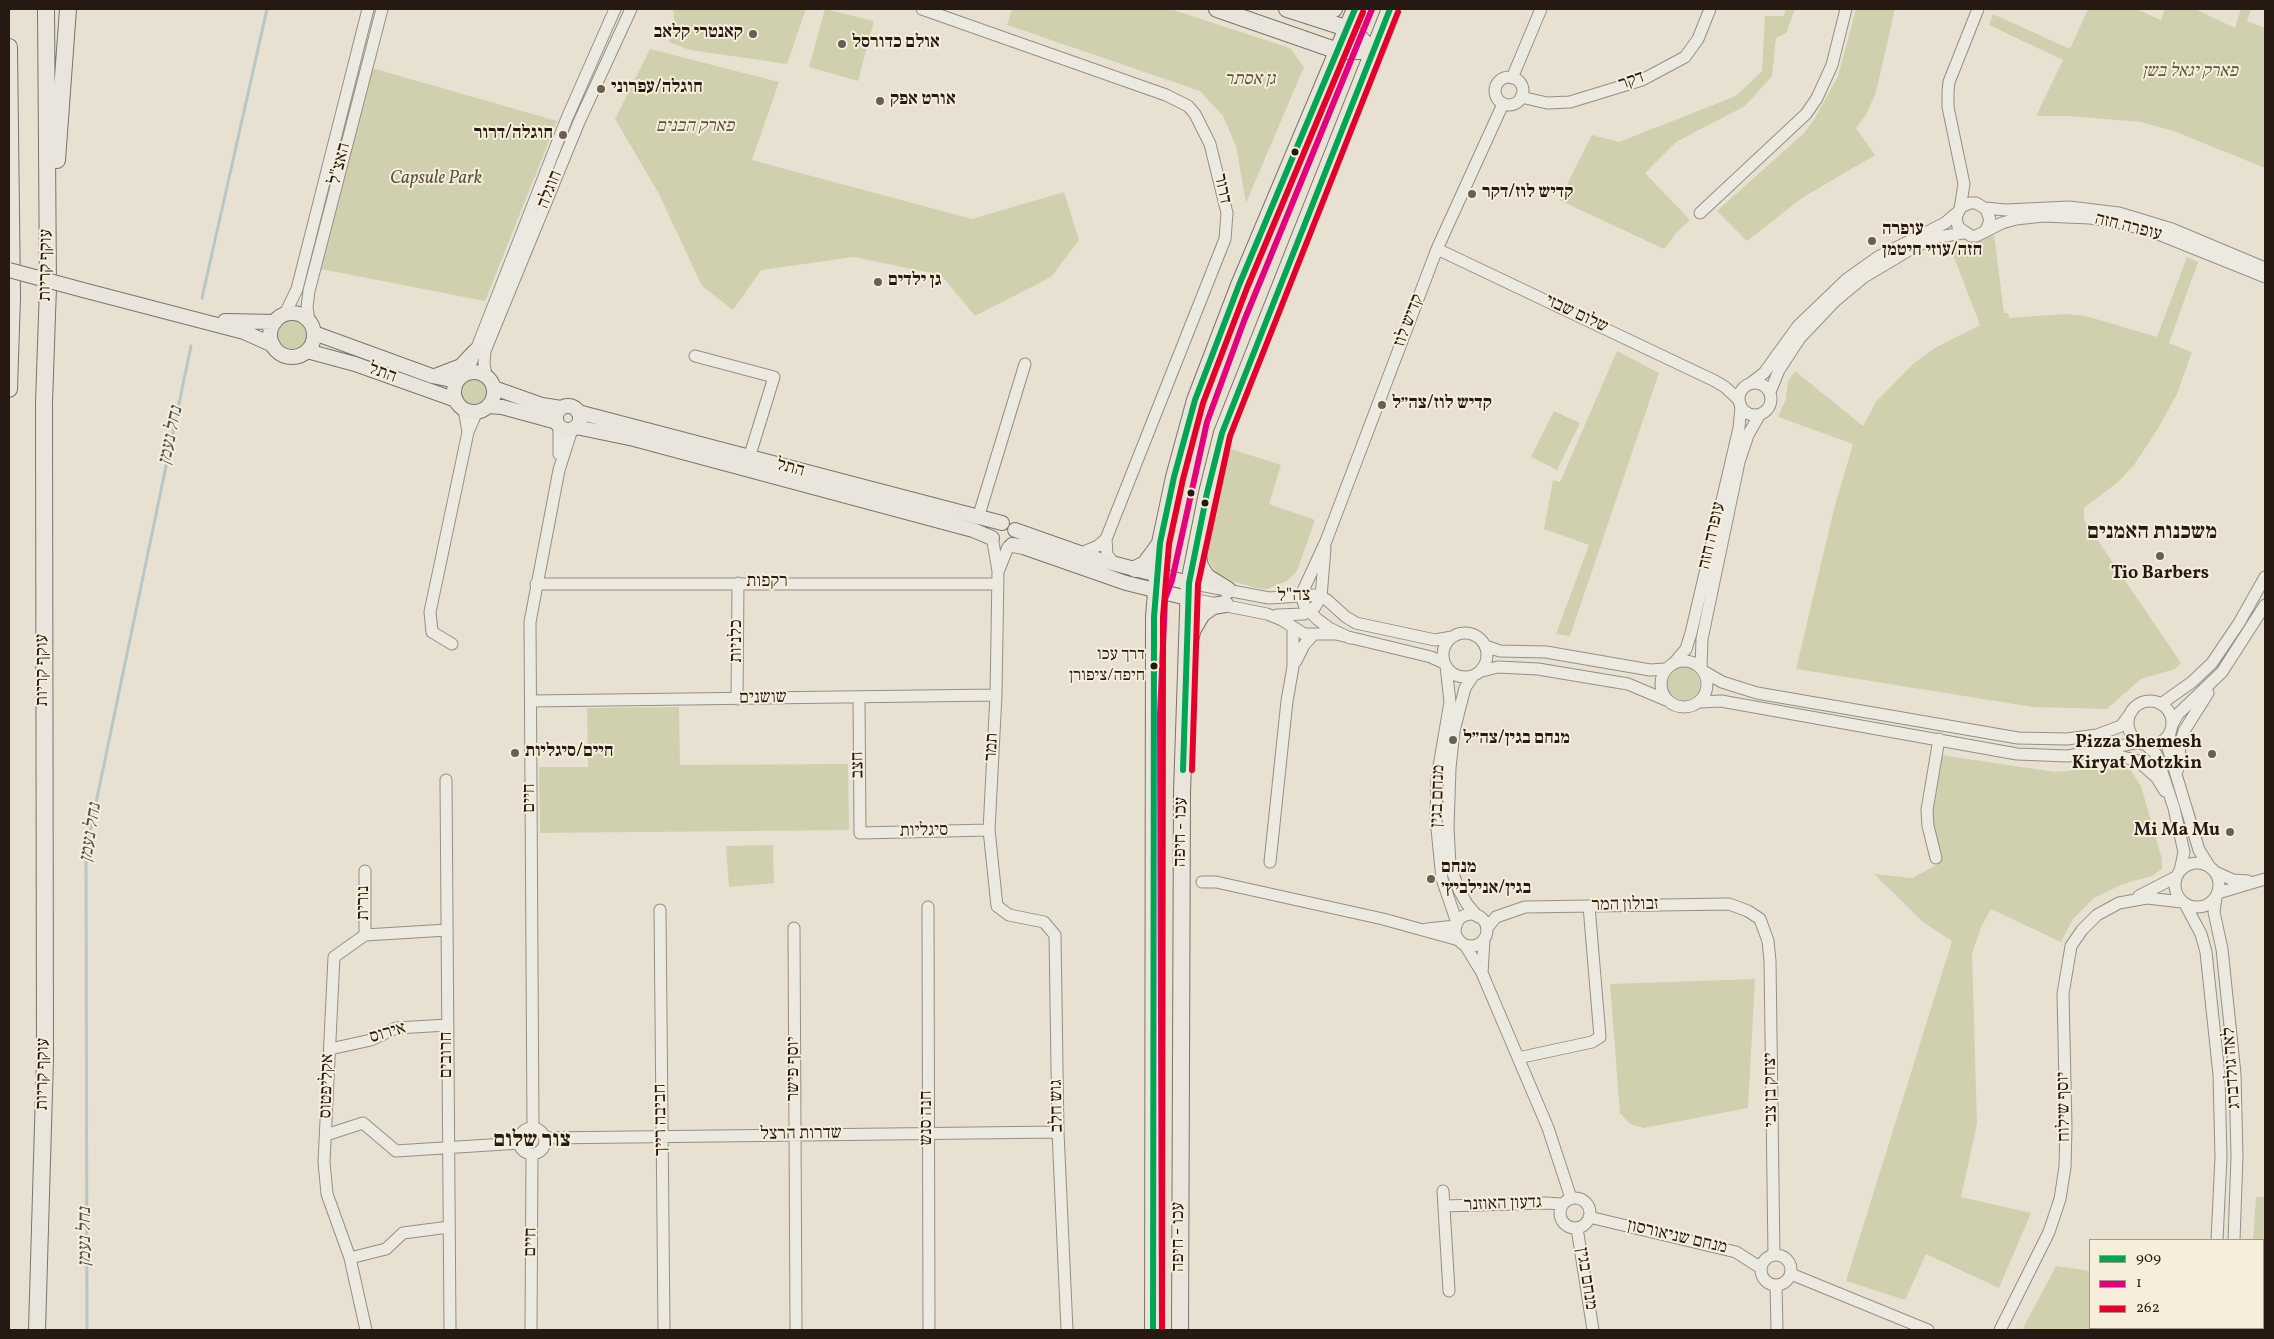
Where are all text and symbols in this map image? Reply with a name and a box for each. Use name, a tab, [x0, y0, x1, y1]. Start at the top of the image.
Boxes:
place label: קאנטרי קלאב	[653, 23, 743, 45]
marker: קאנטרי קלאב	[747, 28, 759, 40]
place label: אולם כדורסל	[852, 33, 940, 55]
marker: אולם כדורסל	[836, 38, 848, 50]
park label: פארק יגאל בשן	[2142, 62, 2238, 84]
street label: דקר	[1616, 67, 1648, 97]
park label: גן אסתר	[1225, 70, 1275, 92]
place label: חוגלה/עפרוני	[611, 78, 703, 100]
marker: חוגלה/עפרוני	[595, 83, 607, 95]
place label: אורט אפק	[890, 90, 956, 112]
marker: אורט אפק	[874, 95, 886, 107]
park label: פארק הבנים	[656, 117, 734, 139]
place label: חוגלה/דרור	[474, 124, 553, 146]
marker: חוגלה/דרור	[557, 129, 569, 141]
street label: האצ"ל	[325, 141, 357, 187]
unlabelled marker	[1290, 147, 1300, 157]
street label: חוגלה	[534, 168, 568, 212]
park label: Capsule Park	[390, 169, 482, 191]
street label: דרור	[1207, 172, 1235, 206]
place label: קדיש לוז/דקר	[1482, 183, 1573, 205]
marker: קדיש לוז/דקר	[1466, 188, 1478, 200]
street label: עופרה חזה	[2092, 209, 2164, 247]
place label: עופרה חזה/עוזי חיטמן	[1882, 220, 1982, 262]
street label: עוקף קריות	[36, 229, 58, 301]
marker: עופרה חזה/עוזי חיטמן	[1866, 235, 1878, 247]
place label: גן ילדים	[888, 271, 942, 293]
marker: גן ילדים	[872, 276, 884, 288]
street label: שלום שבזי	[1541, 291, 1611, 339]
street label: קדיש לוז	[1390, 292, 1430, 350]
street label: התל	[365, 359, 399, 389]
place label: קדיש לוז/צה״ל	[1392, 394, 1492, 416]
marker: קדיש לוז/צה״ל	[1376, 399, 1388, 411]
water label: נחל נעמן	[155, 405, 189, 467]
street label: התל	[773, 455, 807, 483]
unlabelled marker	[1186, 488, 1196, 498]
unlabelled marker	[1200, 498, 1210, 508]
street label: עופרה חזה	[1695, 500, 1731, 572]
district label: משכנות האמנים	[2087, 521, 2217, 547]
marker: Tio Barbers	[2154, 550, 2166, 562]
place label: Tio Barbers	[2111, 564, 2209, 586]
street label: רקפות	[746, 572, 788, 594]
street label: צה"ל	[1277, 586, 1311, 608]
street label: כלניות	[727, 619, 749, 663]
street label: עוקף קריות	[33, 634, 55, 706]
place label: דרך עכו חיפה/ציפורן	[1069, 646, 1145, 686]
marker: דרך עכו חיפה/ציפורן	[1149, 661, 1159, 671]
street label: שושנים	[739, 688, 787, 710]
place label: מנחם בגין/צה״ל	[1463, 729, 1570, 751]
street label: תמר	[981, 732, 1005, 762]
place label: Pizza Shemesh Kiryat Motzkin	[2072, 733, 2202, 776]
marker: מנחם בגין/צה״ל	[1447, 734, 1459, 746]
place label: חיים/סיגליות	[525, 742, 614, 764]
marker: חיים/סיגליות	[509, 747, 521, 759]
marker: Pizza Shemesh Kiryat Motzkin	[2206, 748, 2218, 760]
street label: חצב	[848, 751, 870, 779]
street label: מנחם בגין	[1427, 764, 1451, 828]
street label: חיים	[520, 783, 542, 813]
street label: עכו - חיפה	[1171, 797, 1193, 867]
water label: נחל נעמן	[76, 802, 108, 864]
street label: סיגליות	[900, 821, 948, 843]
place label: Mi Ma Mu	[2134, 821, 2220, 843]
marker: Mi Ma Mu	[2224, 826, 2236, 838]
place label: מנחם בגין/אנילביץ׳	[1441, 858, 1531, 901]
marker: מנחם בגין/אנילביץ׳	[1425, 873, 1437, 885]
street label: נורית	[354, 886, 376, 920]
street label: זבולון המר	[1591, 895, 1659, 917]
street label: אירוס	[367, 1019, 409, 1049]
street label: לאה גולדברג	[2219, 1026, 2247, 1110]
street label: חרובים	[437, 1032, 459, 1078]
street label: יוסף פישר	[784, 1037, 806, 1101]
street label: עוקף קריות	[33, 1038, 55, 1110]
street label: אקליפטוס	[316, 1053, 340, 1119]
street label: יצחק בן צבי	[1761, 1053, 1783, 1127]
street label: יוסף שילוח	[2054, 1072, 2076, 1142]
street label: גוש חלב	[1047, 1079, 1069, 1133]
street label: חביבה רייך	[651, 1084, 673, 1156]
street label: חנה סנש	[917, 1090, 939, 1146]
street label: שדרות הרצל	[760, 1123, 842, 1147]
district label: צור שלום	[493, 1129, 571, 1155]
street label: גדעון האוזנר	[1463, 1193, 1543, 1217]
street label: עכו - חיפה	[1169, 1202, 1191, 1272]
water label: נחל נעמן	[76, 1207, 98, 1267]
street label: מנחם שניאורסון	[1625, 1216, 1729, 1260]
street label: חיים	[521, 1227, 543, 1257]
legend	[2089, 1239, 2264, 1329]
street label: מנחם בגין	[1569, 1246, 1601, 1312]
text: 909	[2136, 1248, 2161, 1269]
text: 1	[2136, 1273, 2142, 1294]
text: 262	[2136, 1298, 2160, 1319]

